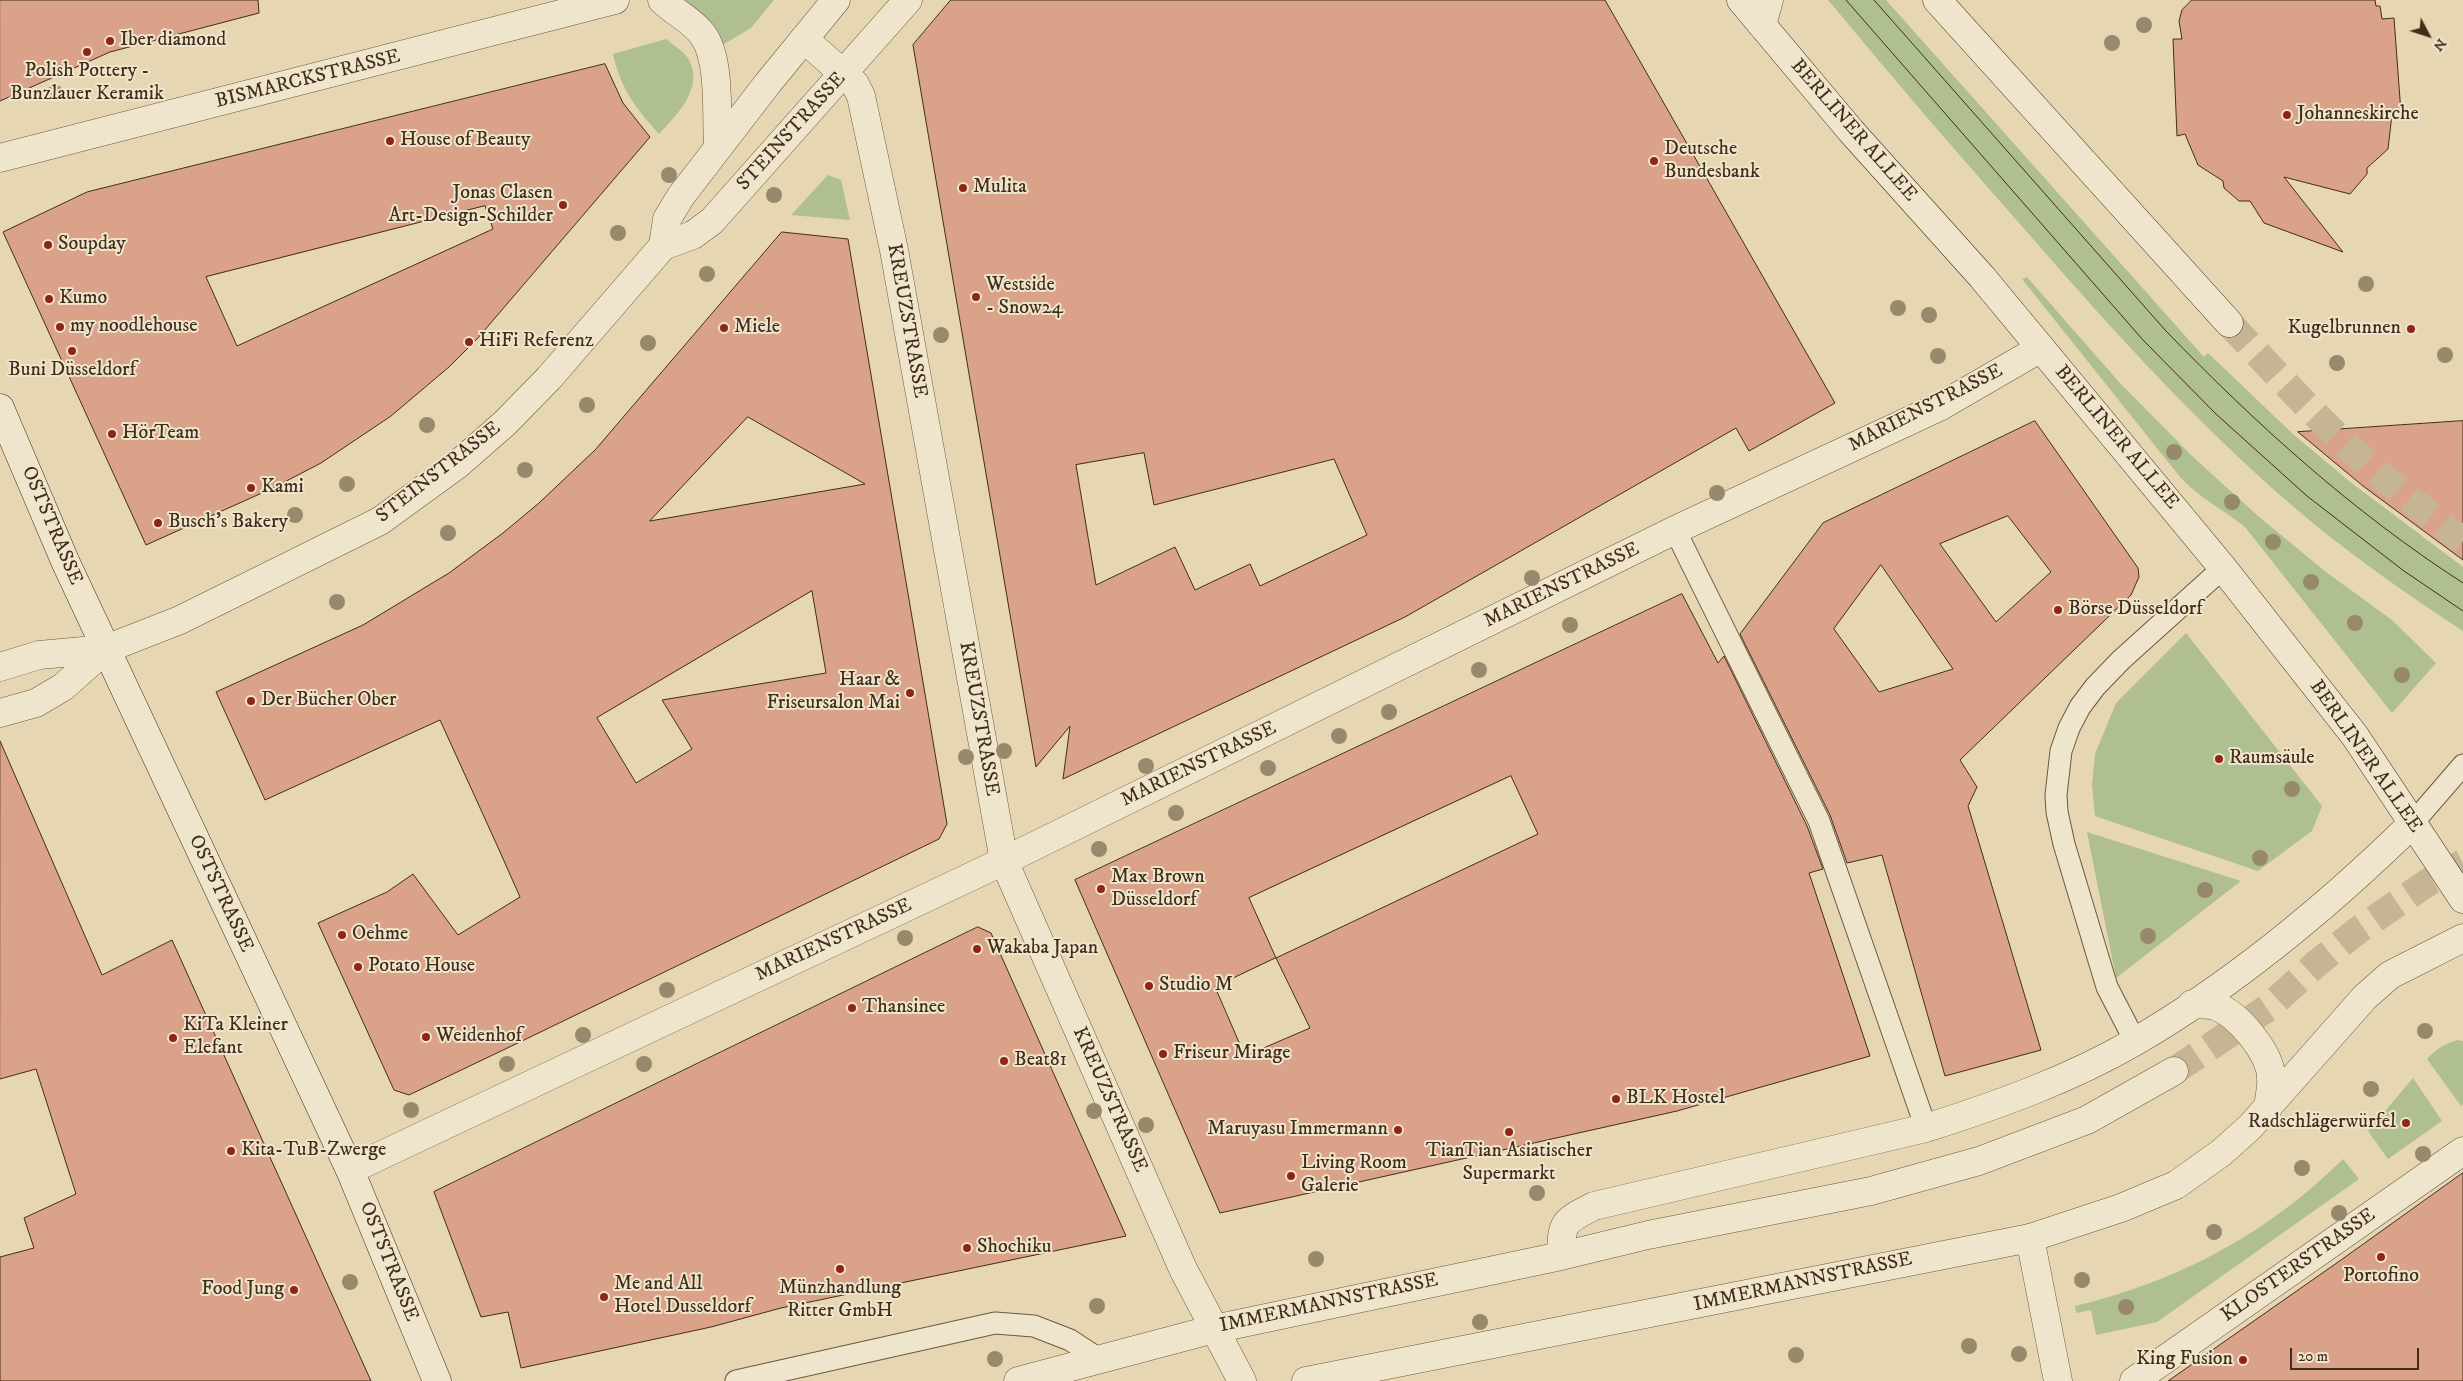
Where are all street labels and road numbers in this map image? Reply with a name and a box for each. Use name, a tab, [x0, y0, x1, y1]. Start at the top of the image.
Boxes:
street label: BISMARCKSTRASSE	[213, 45, 403, 115]
street label: BERLINER ALLEE	[1785, 55, 1921, 207]
street label: STEINSTRASSE	[733, 68, 851, 196]
street label: KREUZSTRASSE	[881, 242, 931, 400]
street label: MARIENSTRASSE	[1845, 360, 2007, 458]
street label: BERLINER ALLEE	[2049, 361, 2183, 515]
street label: STEINSTRASSE	[372, 417, 506, 529]
street label: OSTSTRASSE	[15, 463, 87, 589]
street label: MARIENSTRASSE	[1480, 538, 1644, 634]
street label: KREUZSTRASSE	[953, 640, 1003, 798]
street label: BERLINER ALLEE	[2303, 676, 2427, 838]
street label: MARIENSTRASSE	[1117, 717, 1281, 813]
street label: OSTSTRASSE	[182, 832, 258, 956]
street label: MARIENSTRASSE	[752, 894, 916, 988]
street label: KREUZSTRASSE	[1066, 1024, 1152, 1176]
street label: OSTSTRASSE	[353, 1199, 423, 1325]
street label: KLOSTERSTRASSE	[2217, 1204, 2381, 1328]
street label: IMMERMANNSTRASSE	[1692, 1248, 1914, 1318]
street label: IMMERMANNSTRASSE	[1218, 1269, 1440, 1339]

